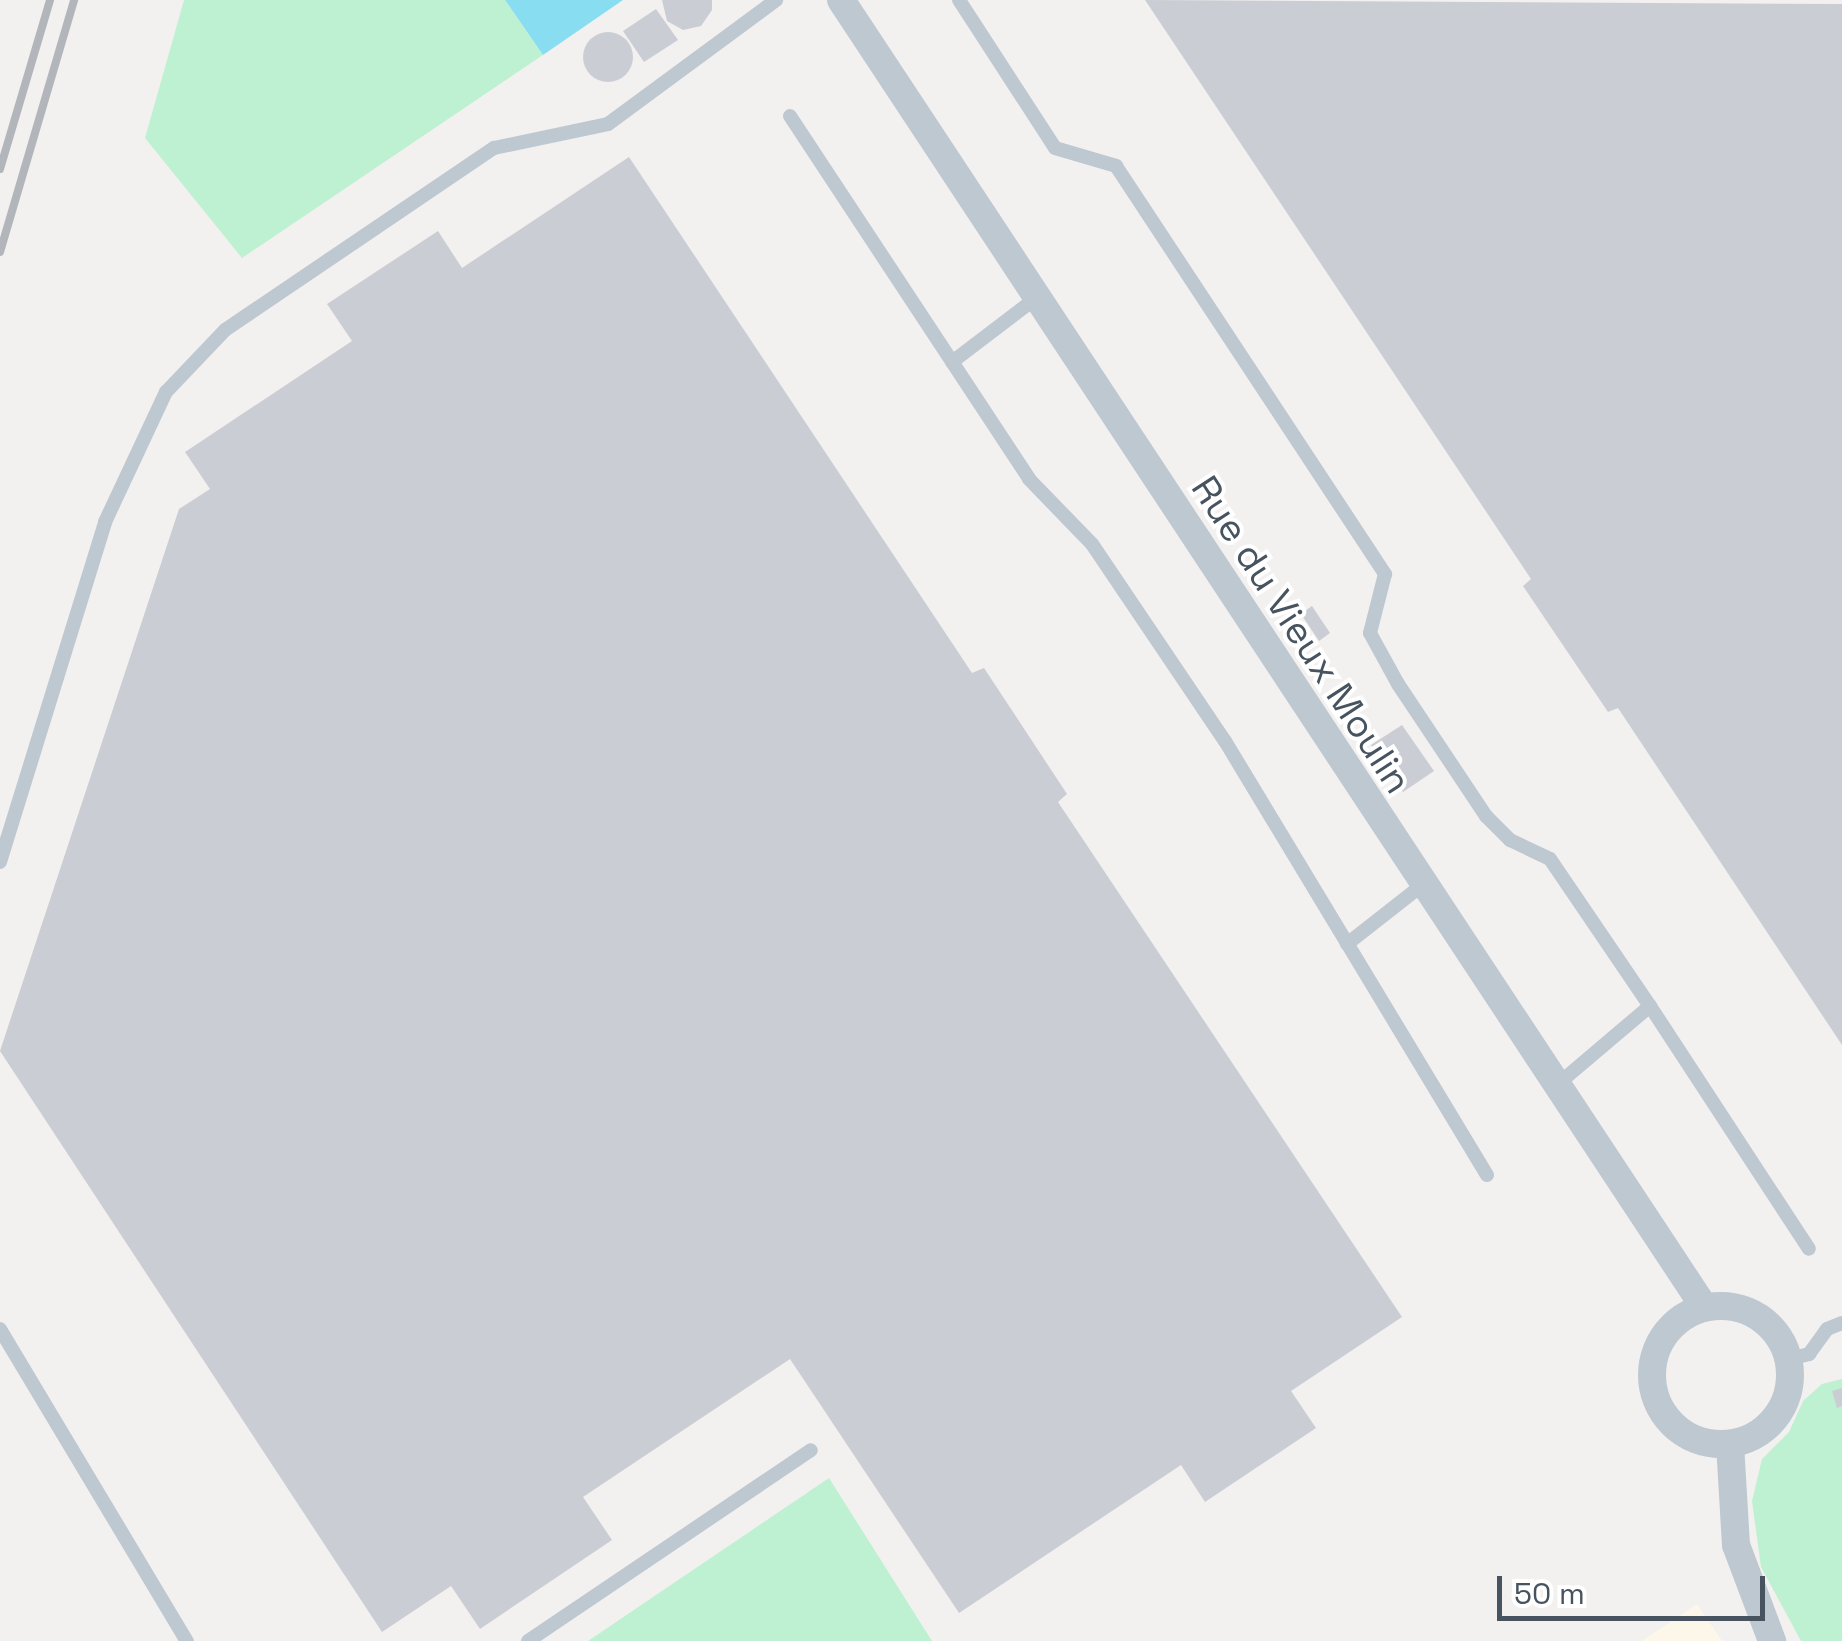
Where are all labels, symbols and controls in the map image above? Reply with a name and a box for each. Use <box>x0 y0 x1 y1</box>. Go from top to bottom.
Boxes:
street label: Rue du Vieux Moulin <box>1181 468 1421 802</box>
scale bar <box>1502 1556 1770 1618</box>
text: 50 m <box>1514 1574 1585 1613</box>

